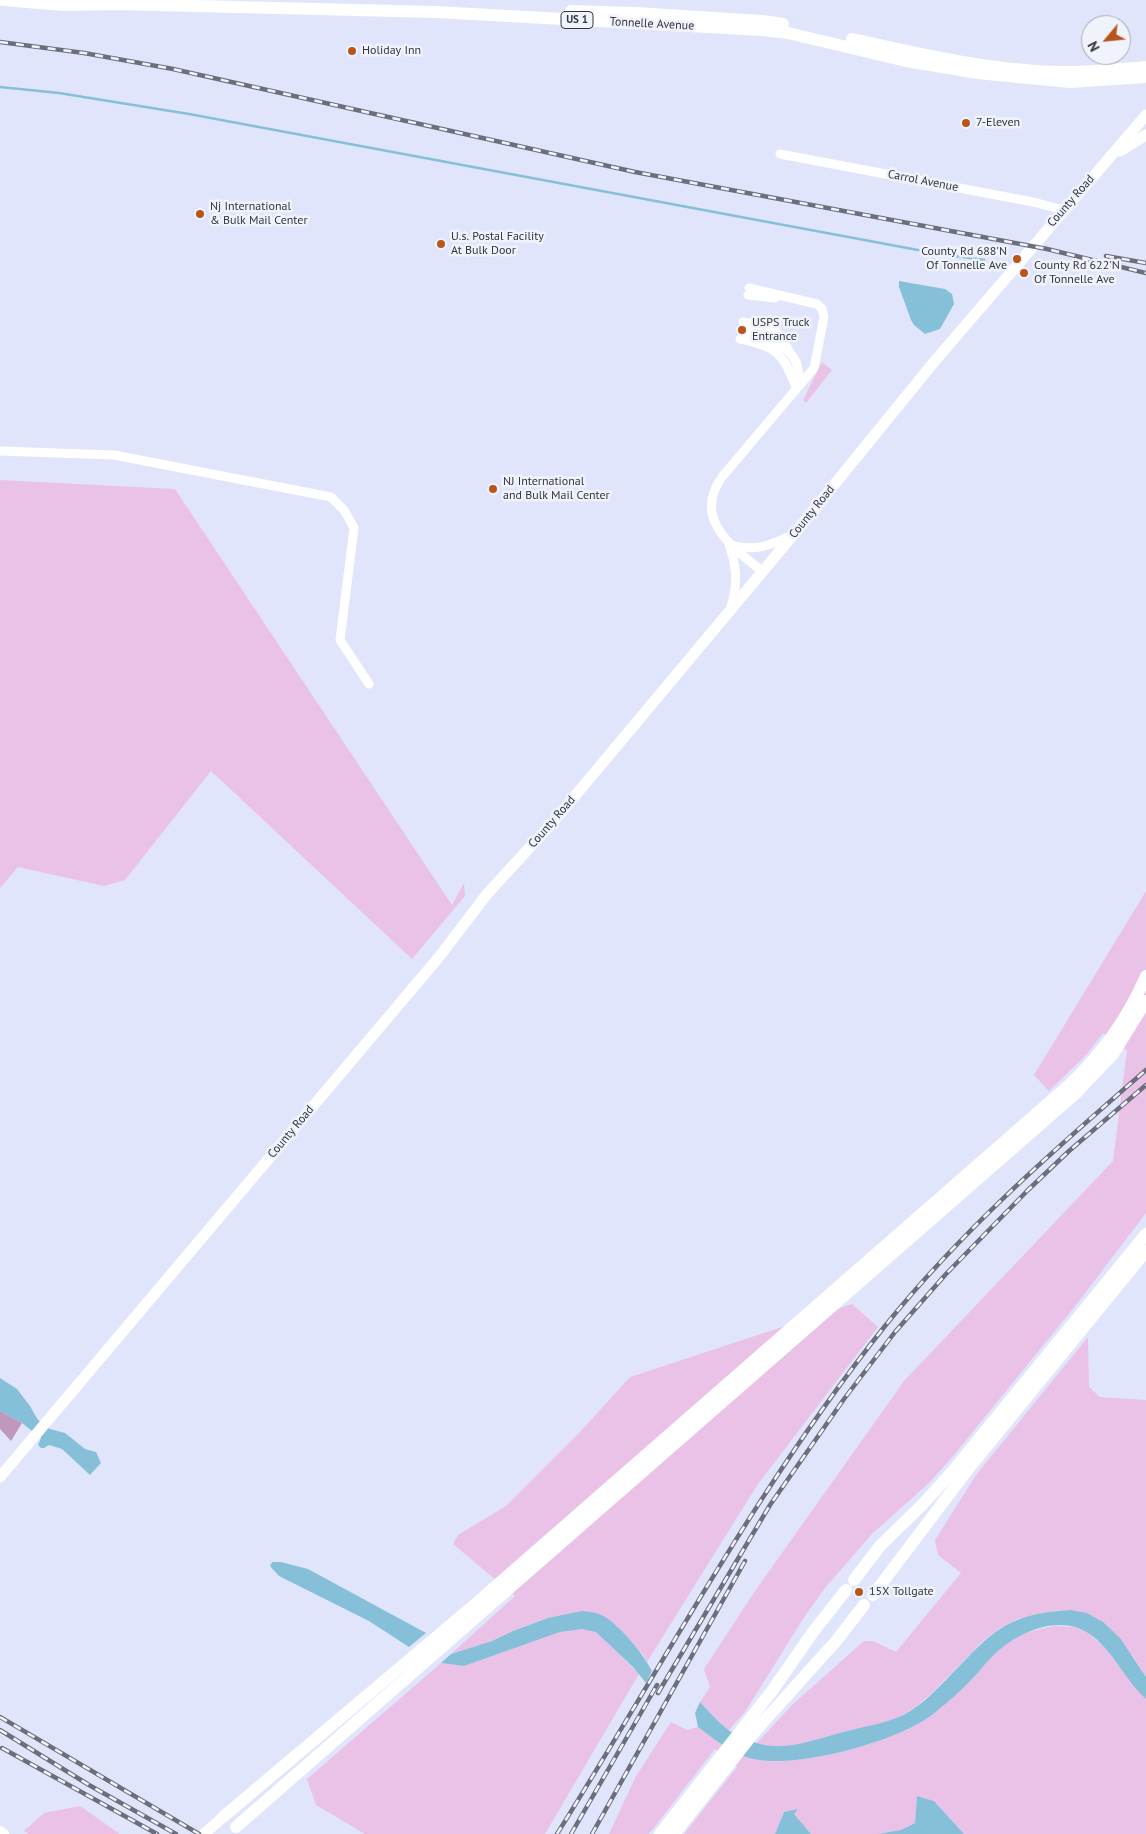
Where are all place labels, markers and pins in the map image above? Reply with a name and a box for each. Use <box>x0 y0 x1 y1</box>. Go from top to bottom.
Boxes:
place label: Holiday Inn <box>362 44 421 58</box>
marker: Holiday Inn <box>346 45 358 57</box>
place label: 7-Eleven <box>976 116 1020 130</box>
marker: 7-Eleven <box>960 117 972 129</box>
place label: Nj International & Bulk Mail Center <box>210 200 307 228</box>
marker: Nj International & Bulk Mail Center <box>194 208 206 220</box>
place label: U.s. Postal Facility At Bulk Door <box>451 230 544 258</box>
marker: U.s. Postal Facility At Bulk Door <box>435 238 447 250</box>
place label: County Rd 688'N Of Tonnelle Ave <box>921 245 1007 273</box>
marker: County Rd 688'N Of Tonnelle Ave <box>1011 253 1023 265</box>
place label: County Rd 622'N Of Tonnelle Ave <box>1034 259 1120 287</box>
marker: County Rd 622'N Of Tonnelle Ave <box>1018 267 1030 279</box>
place label: USPS Truck Entrance <box>752 316 810 344</box>
marker: USPS Truck Entrance <box>736 324 748 336</box>
place label: NJ International and Bulk Mail Center <box>503 475 610 503</box>
marker: NJ International and Bulk Mail Center <box>487 483 499 495</box>
place label: 15X Tollgate <box>869 1585 934 1599</box>
marker: 15X Tollgate <box>853 1586 865 1598</box>

